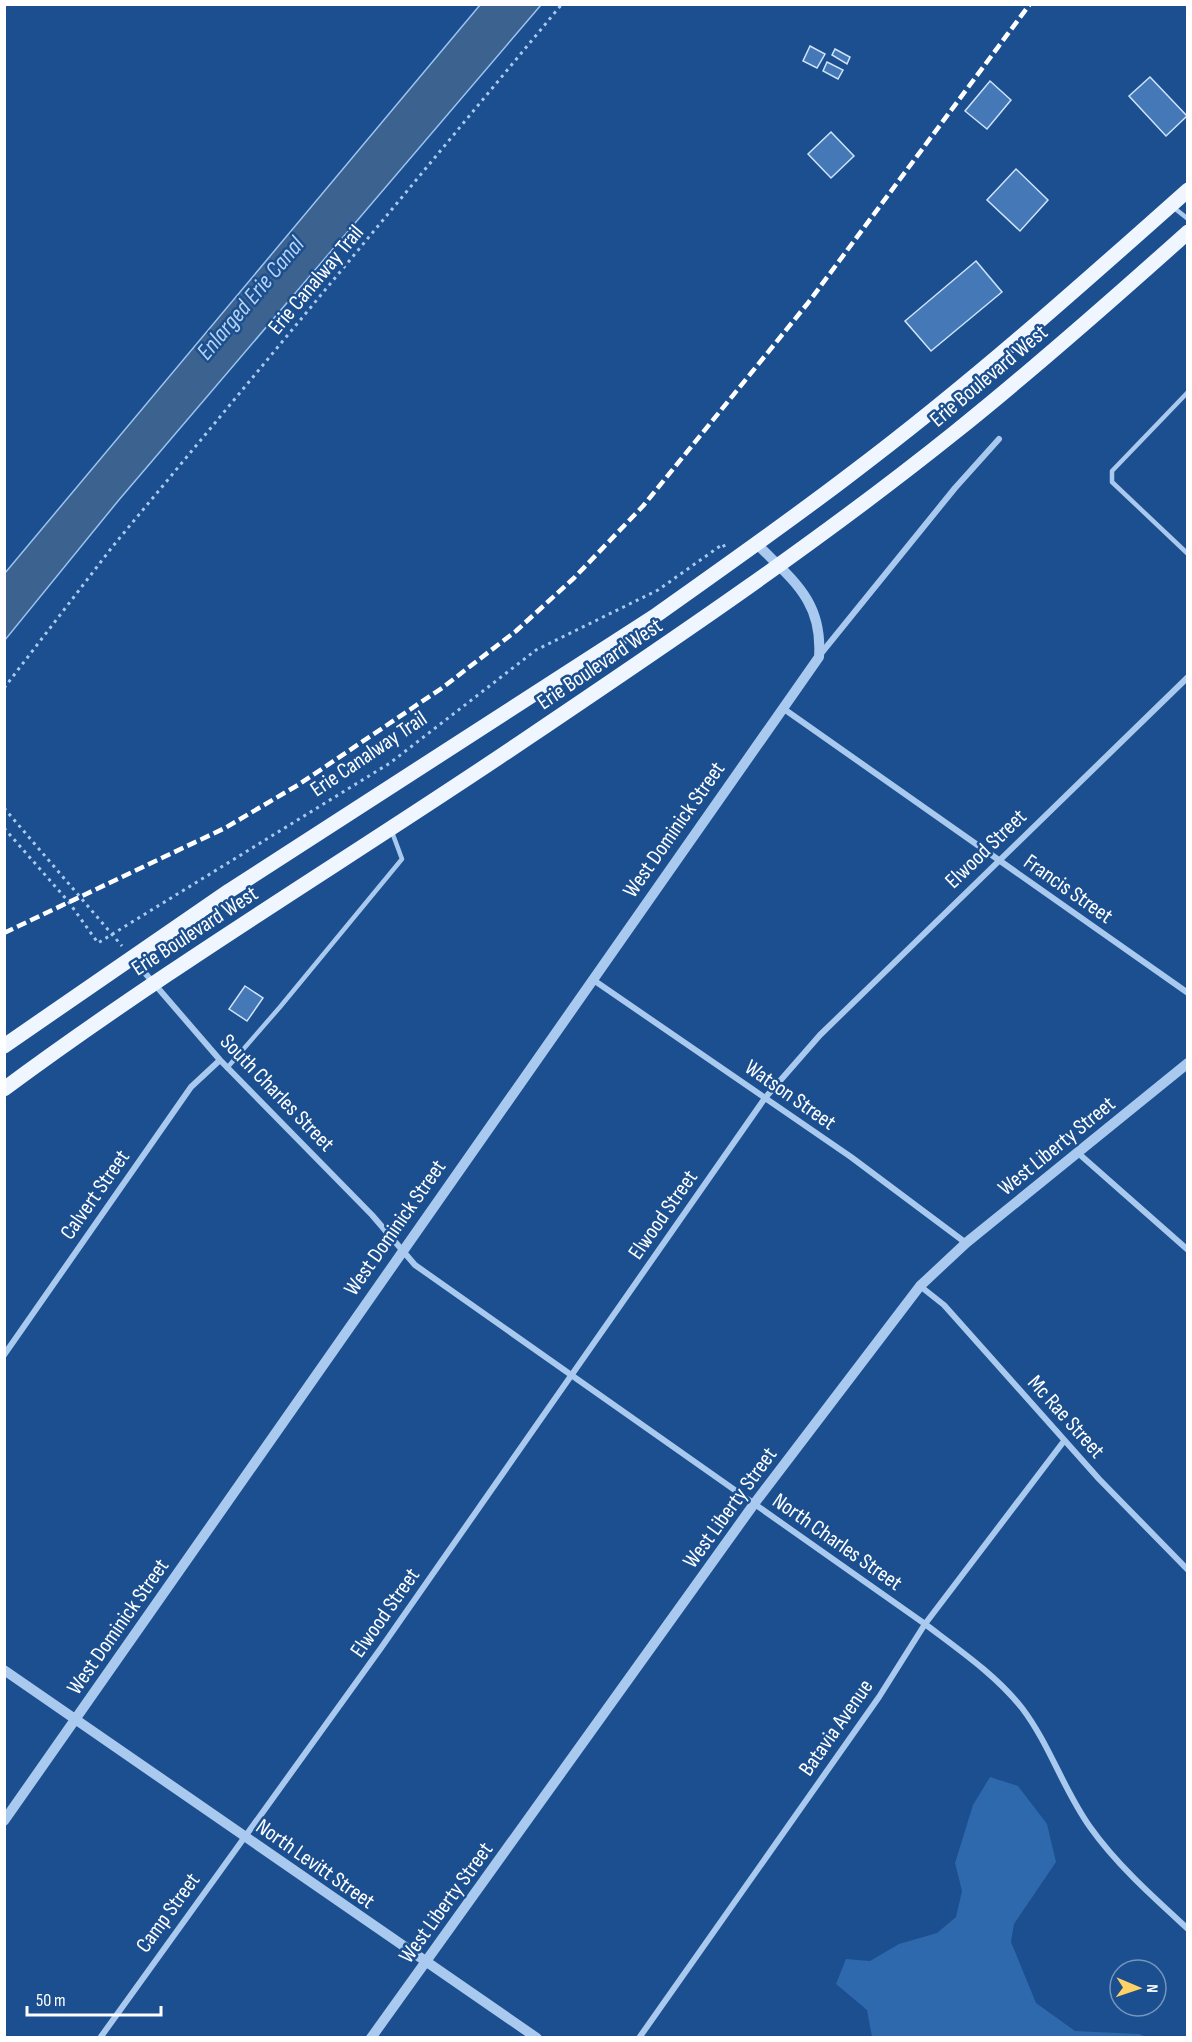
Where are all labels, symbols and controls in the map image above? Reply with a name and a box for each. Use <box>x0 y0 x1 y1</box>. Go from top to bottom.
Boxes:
street label: Erie Canalway Trail <box>262 220 370 340</box>
water label: Enlarged Erie Canal <box>190 230 311 366</box>
street label: Erie Boulevard West <box>925 319 1054 433</box>
street label: Erie Boulevard West <box>532 612 668 716</box>
street label: Erie Canalway Trail <box>305 705 432 803</box>
street label: West Dominick Street <box>617 756 731 903</box>
street label: Elwood Street <box>940 803 1033 894</box>
street label: Francis Street <box>1018 849 1118 930</box>
street label: Erie Boulevard West <box>126 880 263 982</box>
street label: South Charles Street <box>214 1029 340 1158</box>
street label: Watson Street <box>739 1054 841 1137</box>
street label: West Liberty Street <box>993 1091 1121 1202</box>
street label: Calvert Street <box>55 1145 136 1245</box>
street label: West Dominick Street <box>338 1154 452 1301</box>
street label: Elwood Street <box>623 1165 704 1265</box>
street label: Mc Rae Street <box>1022 1370 1110 1464</box>
street label: West Liberty Street <box>677 1442 783 1574</box>
street label: North Charles Street <box>767 1488 907 1597</box>
street label: West Dominick Street <box>61 1553 175 1700</box>
street label: Elwood Street <box>345 1563 426 1663</box>
street label: Batavia Avenue <box>793 1674 879 1781</box>
street label: North Levitt Street <box>250 1813 380 1915</box>
street label: West Liberty Street <box>393 1837 499 1969</box>
street label: Camp Street <box>130 1868 206 1958</box>
north arrow <box>1108 1958 1168 2018</box>
scale bar <box>27 1979 160 2017</box>
text: N <box>1142 1984 1161 1993</box>
text: 50 m <box>36 1990 66 2011</box>

